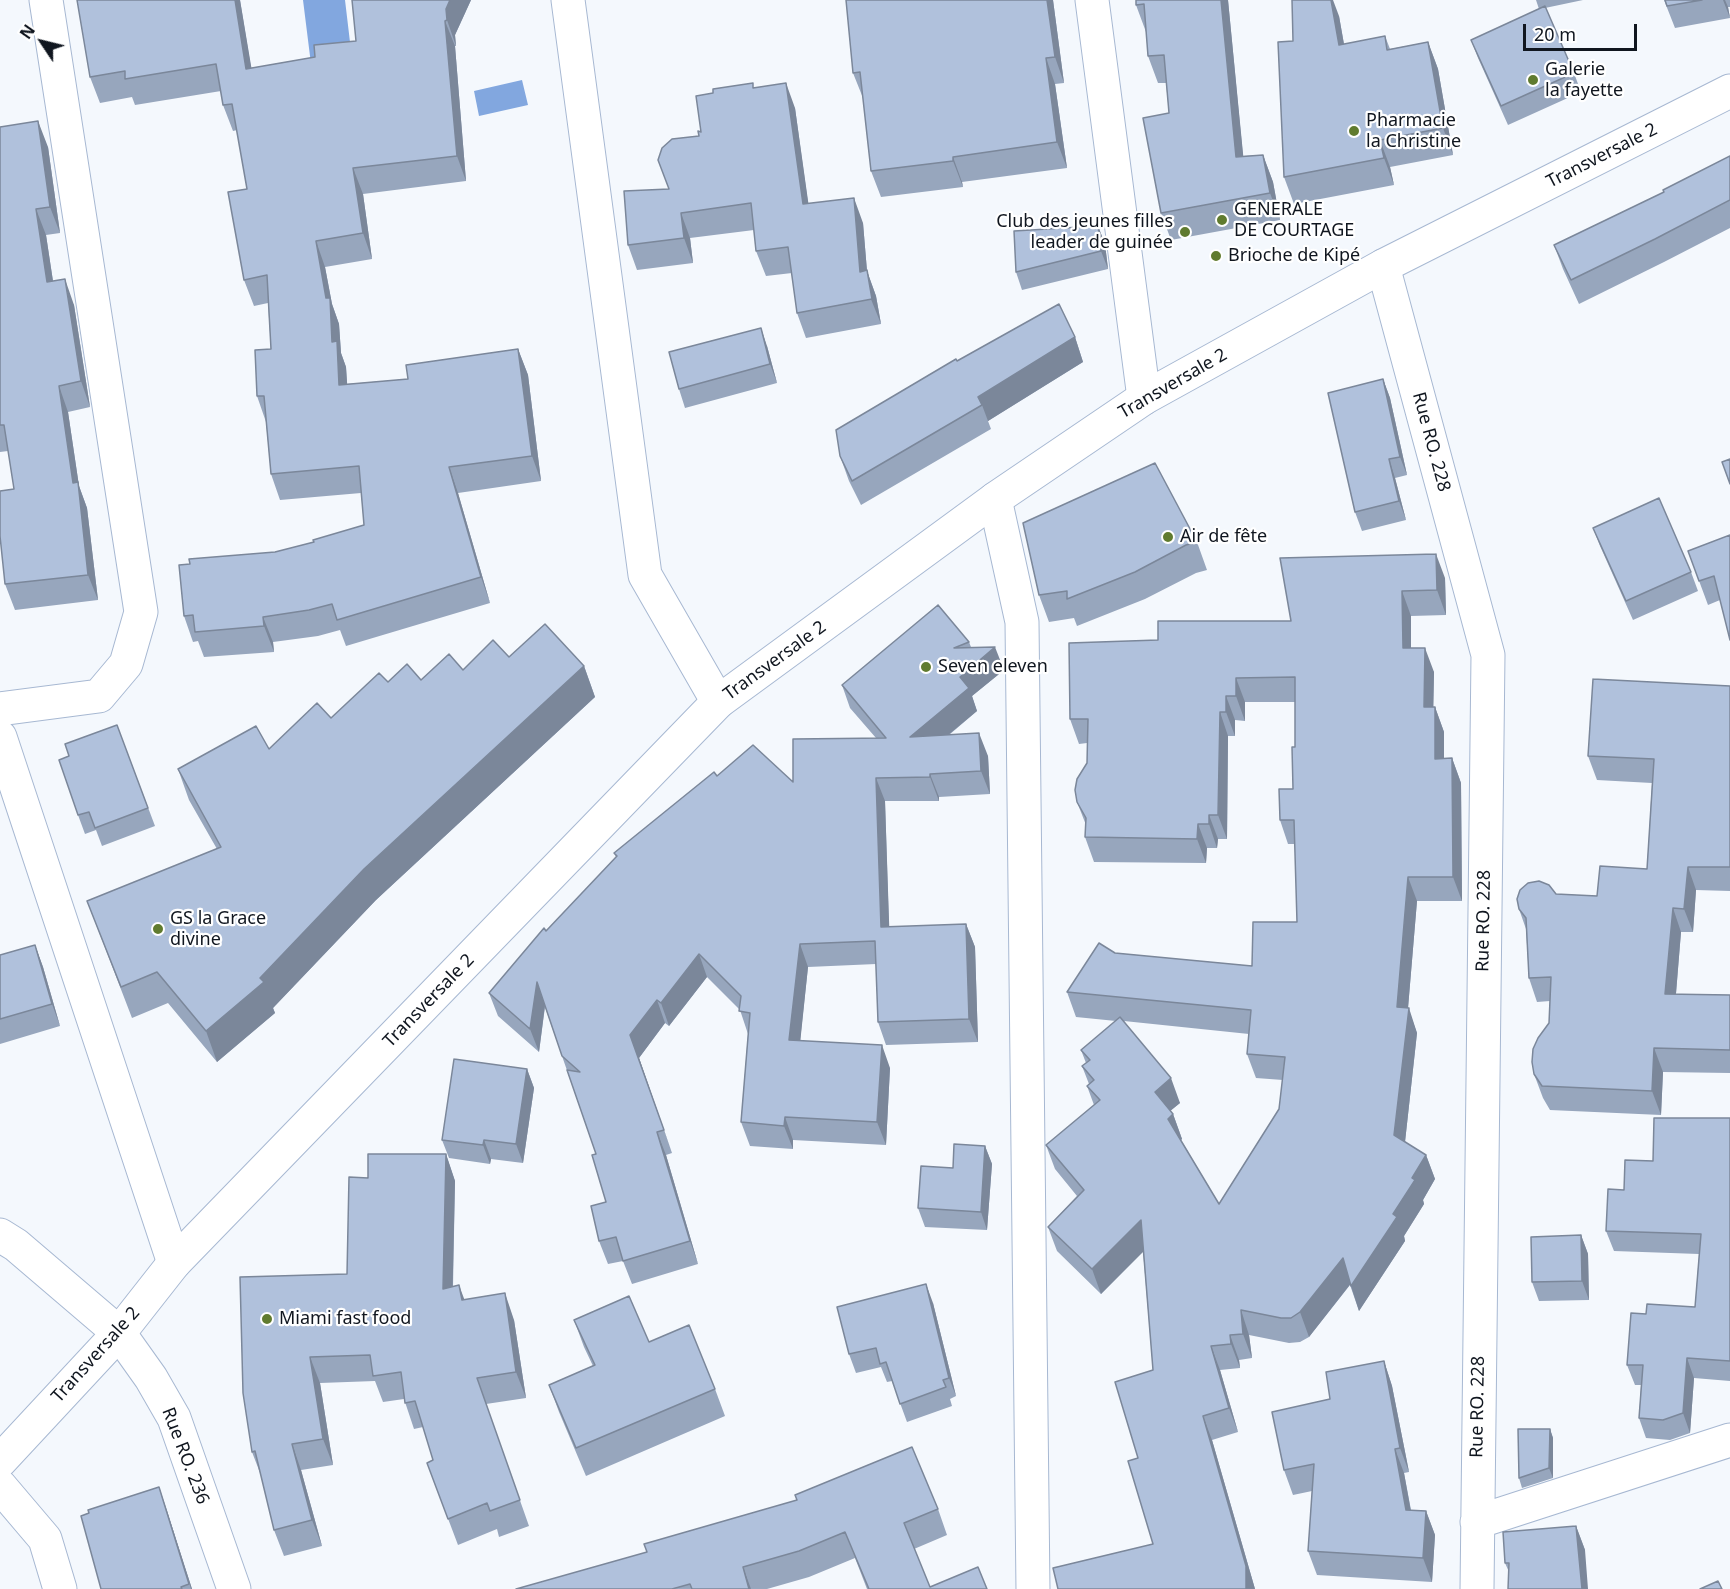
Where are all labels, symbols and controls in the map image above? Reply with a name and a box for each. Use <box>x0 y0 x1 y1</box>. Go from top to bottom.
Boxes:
north arrow <box>12 12 72 72</box>
scale bar <box>1526 12 1640 50</box>
text: N <box>15 20 40 43</box>
text: 20 m <box>1534 22 1576 46</box>
place label: Galerie la fayette <box>1545 59 1623 101</box>
marker: Galerie la fayette <box>1526 73 1540 87</box>
place label: Pharmacie la Christine <box>1366 110 1461 152</box>
street label: Transversale 2 <box>1543 119 1661 193</box>
marker: Pharmacie la Christine <box>1347 124 1361 138</box>
place label: GENERALE DE COURTAGE <box>1234 199 1354 242</box>
place label: Club des jeunes filles leader de guinée <box>996 211 1173 254</box>
marker: GENERALE DE COURTAGE <box>1215 213 1229 227</box>
marker: Club des jeunes filles leader de guinée <box>1178 225 1192 239</box>
place label: Brioche de Kipé <box>1228 245 1360 267</box>
marker: Brioche de Kipé <box>1209 249 1223 263</box>
street label: Transversale 2 <box>1115 344 1231 424</box>
street label: Rue RO. 228 <box>1407 390 1455 494</box>
place label: Air de fête <box>1180 526 1267 548</box>
marker: Air de fête <box>1161 530 1175 544</box>
street label: Transversale 2 <box>720 617 830 705</box>
place label: Seven eleven <box>938 656 1048 678</box>
marker: Seven eleven <box>919 660 933 674</box>
street label: Rue RO. 228 <box>1472 870 1496 972</box>
place label: GS la Grace divine <box>170 908 266 950</box>
marker: GS la Grace divine <box>151 922 165 936</box>
street label: Transversale 2 <box>379 950 479 1052</box>
street label: Transversale 2 <box>47 1303 145 1407</box>
place label: Miami fast food <box>279 1308 411 1330</box>
marker: Miami fast food <box>260 1312 274 1326</box>
street label: Rue RO. 228 <box>1466 1356 1490 1458</box>
street label: Rue RO. 236 <box>157 1404 213 1508</box>

